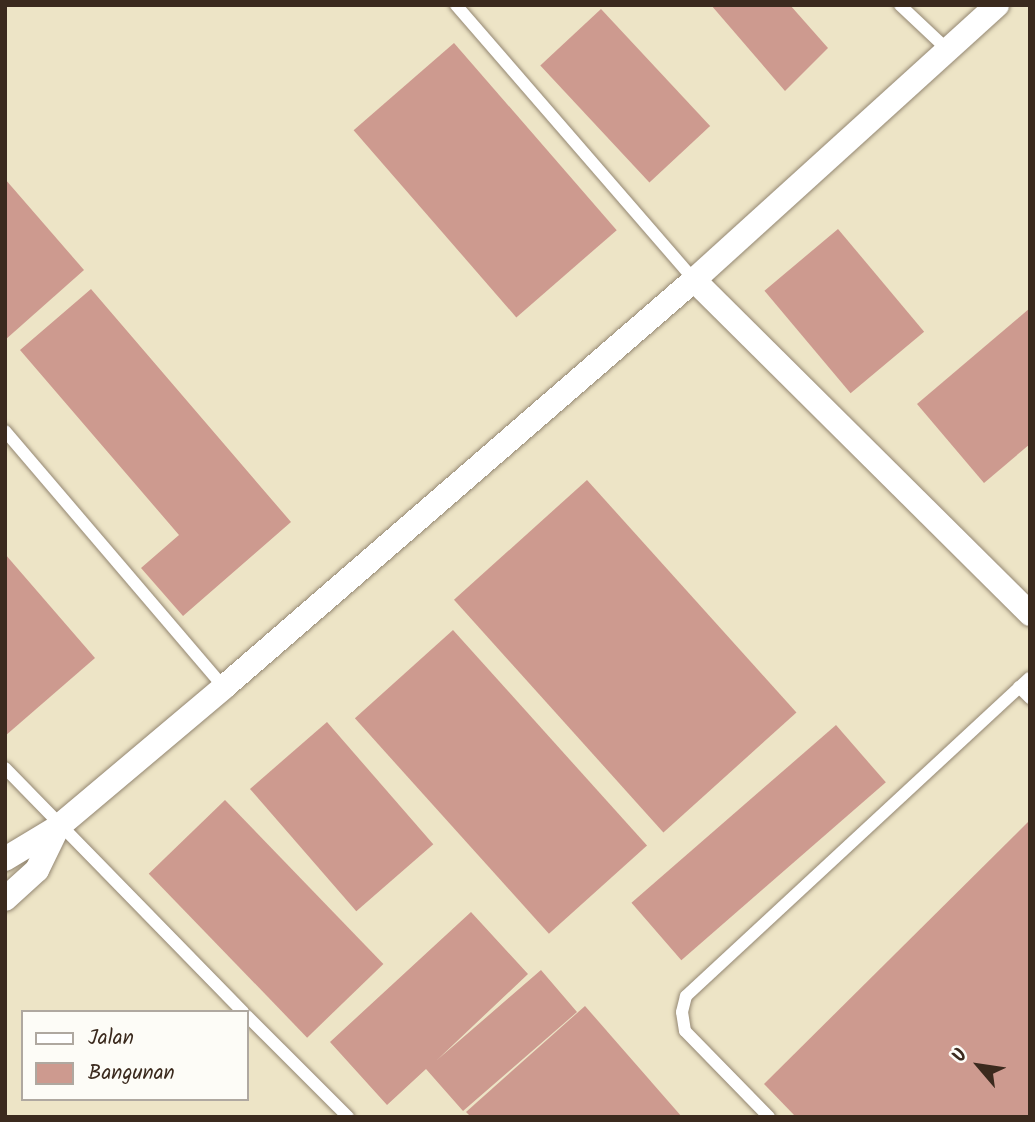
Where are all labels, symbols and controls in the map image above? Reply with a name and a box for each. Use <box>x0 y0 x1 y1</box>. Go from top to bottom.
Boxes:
legend <box>21 1010 248 1101</box>
text: Jalan <box>88 1022 134 1055</box>
north arrow <box>944 1031 1014 1101</box>
text: U <box>945 1044 976 1068</box>
text: Bangunan <box>88 1057 175 1090</box>

